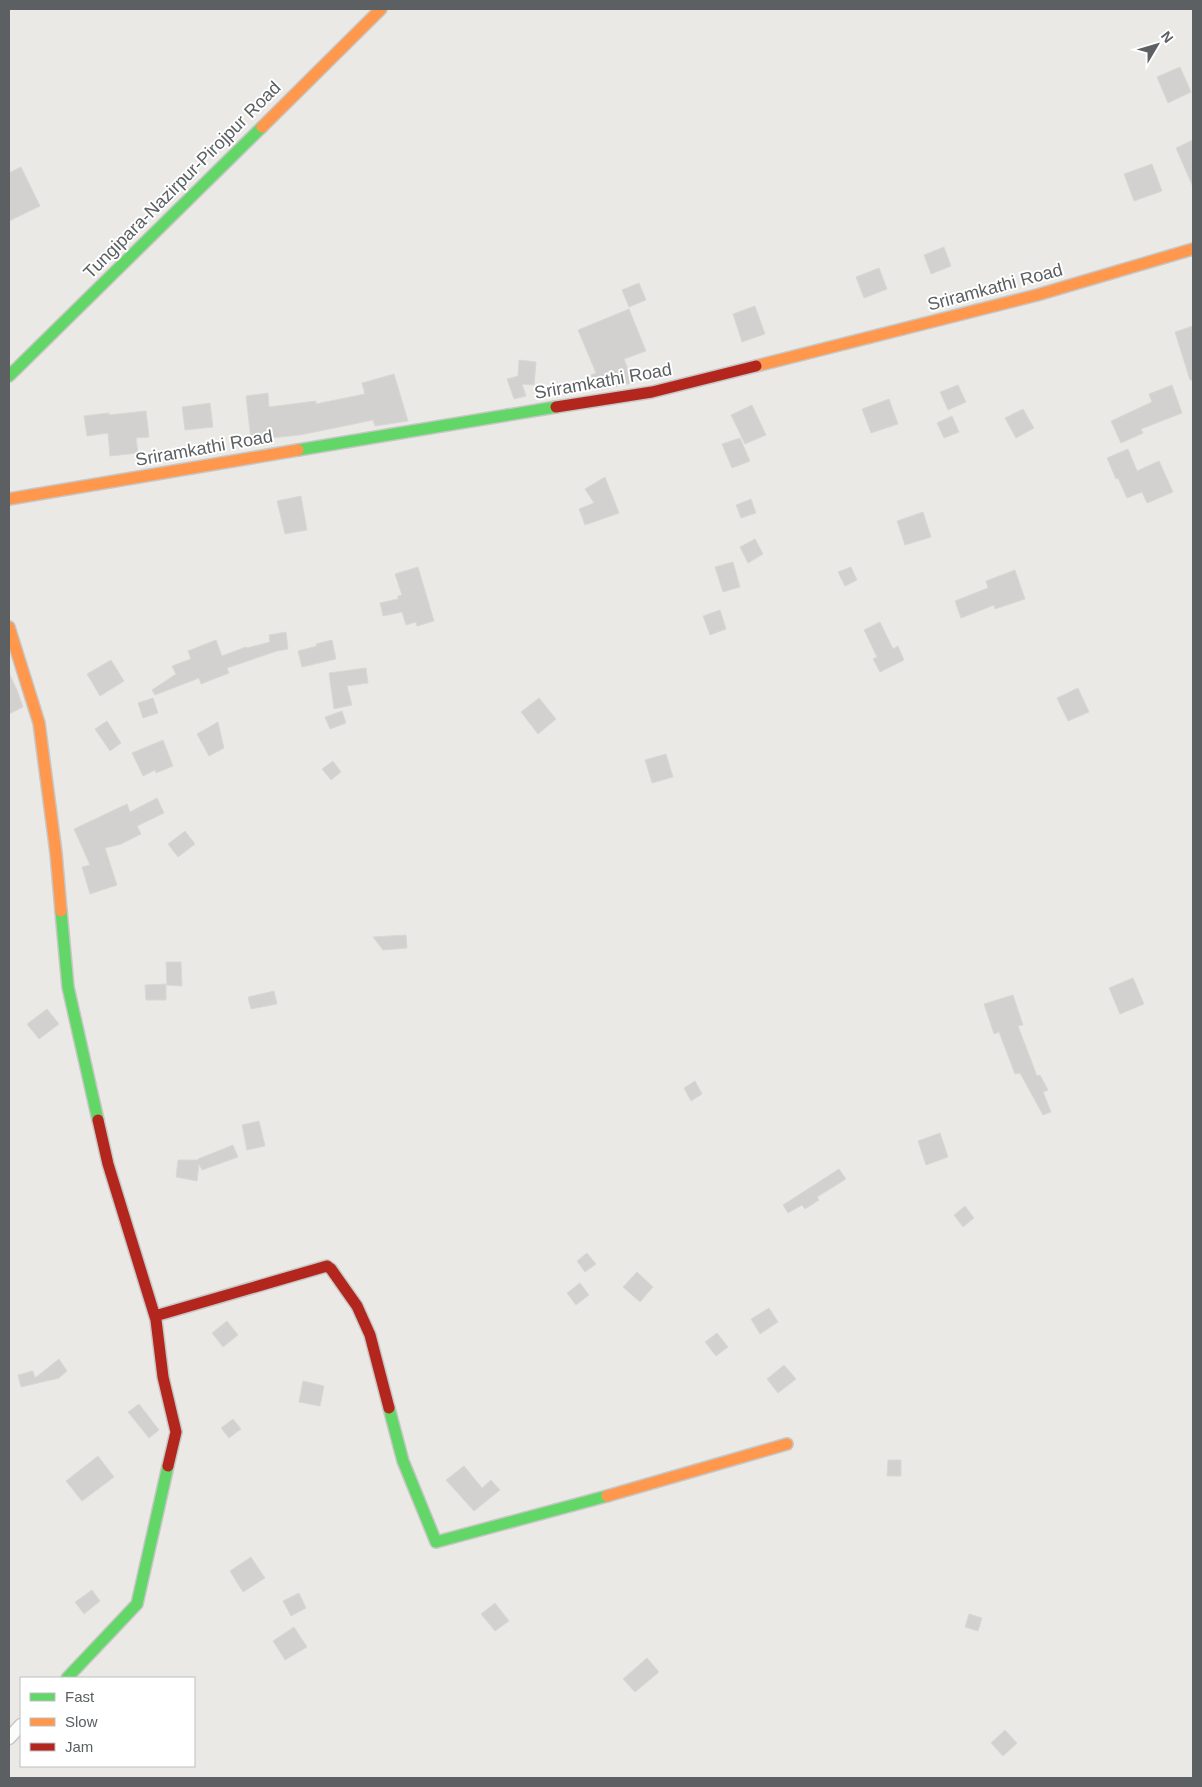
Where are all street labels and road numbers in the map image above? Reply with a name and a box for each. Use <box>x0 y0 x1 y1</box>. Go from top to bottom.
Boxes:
street label: Tungipara-Nazirpur-Pirojpur Road <box>79 77 285 283</box>
street label: Sriramkathi Road <box>925 259 1065 315</box>
street label: Sriramkathi Road <box>533 359 673 403</box>
street label: Sriramkathi Road <box>134 426 274 470</box>

